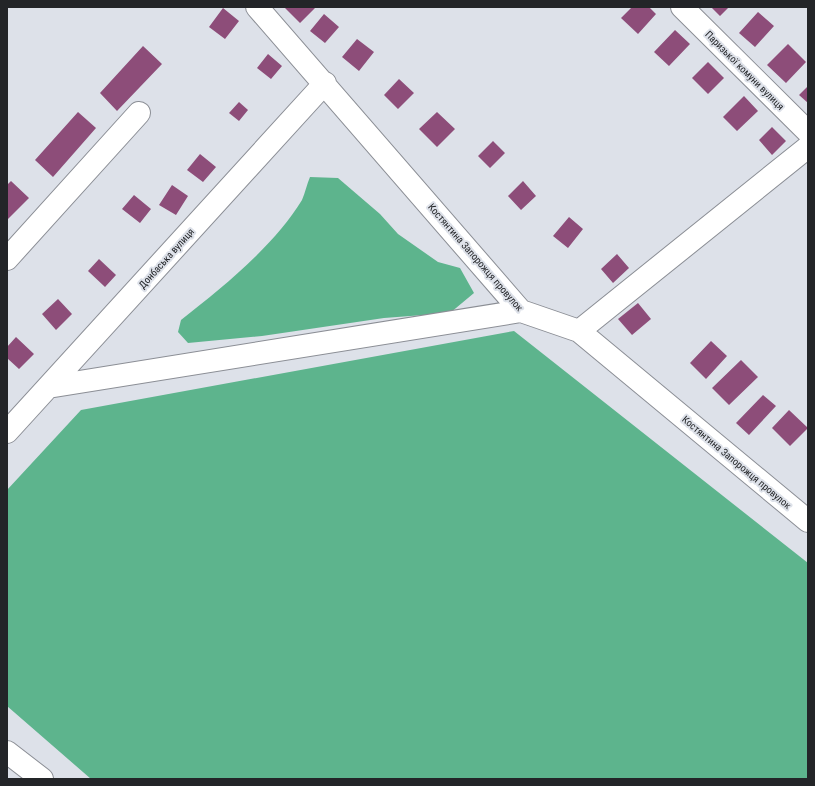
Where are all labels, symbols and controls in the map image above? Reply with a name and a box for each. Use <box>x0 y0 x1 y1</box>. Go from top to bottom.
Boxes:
street label: Паризької комуни вулиця <box>703 29 786 112</box>
street label: Костянтина Запорожця провулок <box>426 201 525 313</box>
street label: Донбаська вулиця <box>137 226 196 291</box>
street label: Костянтина Запорожця провулок <box>680 414 793 511</box>

